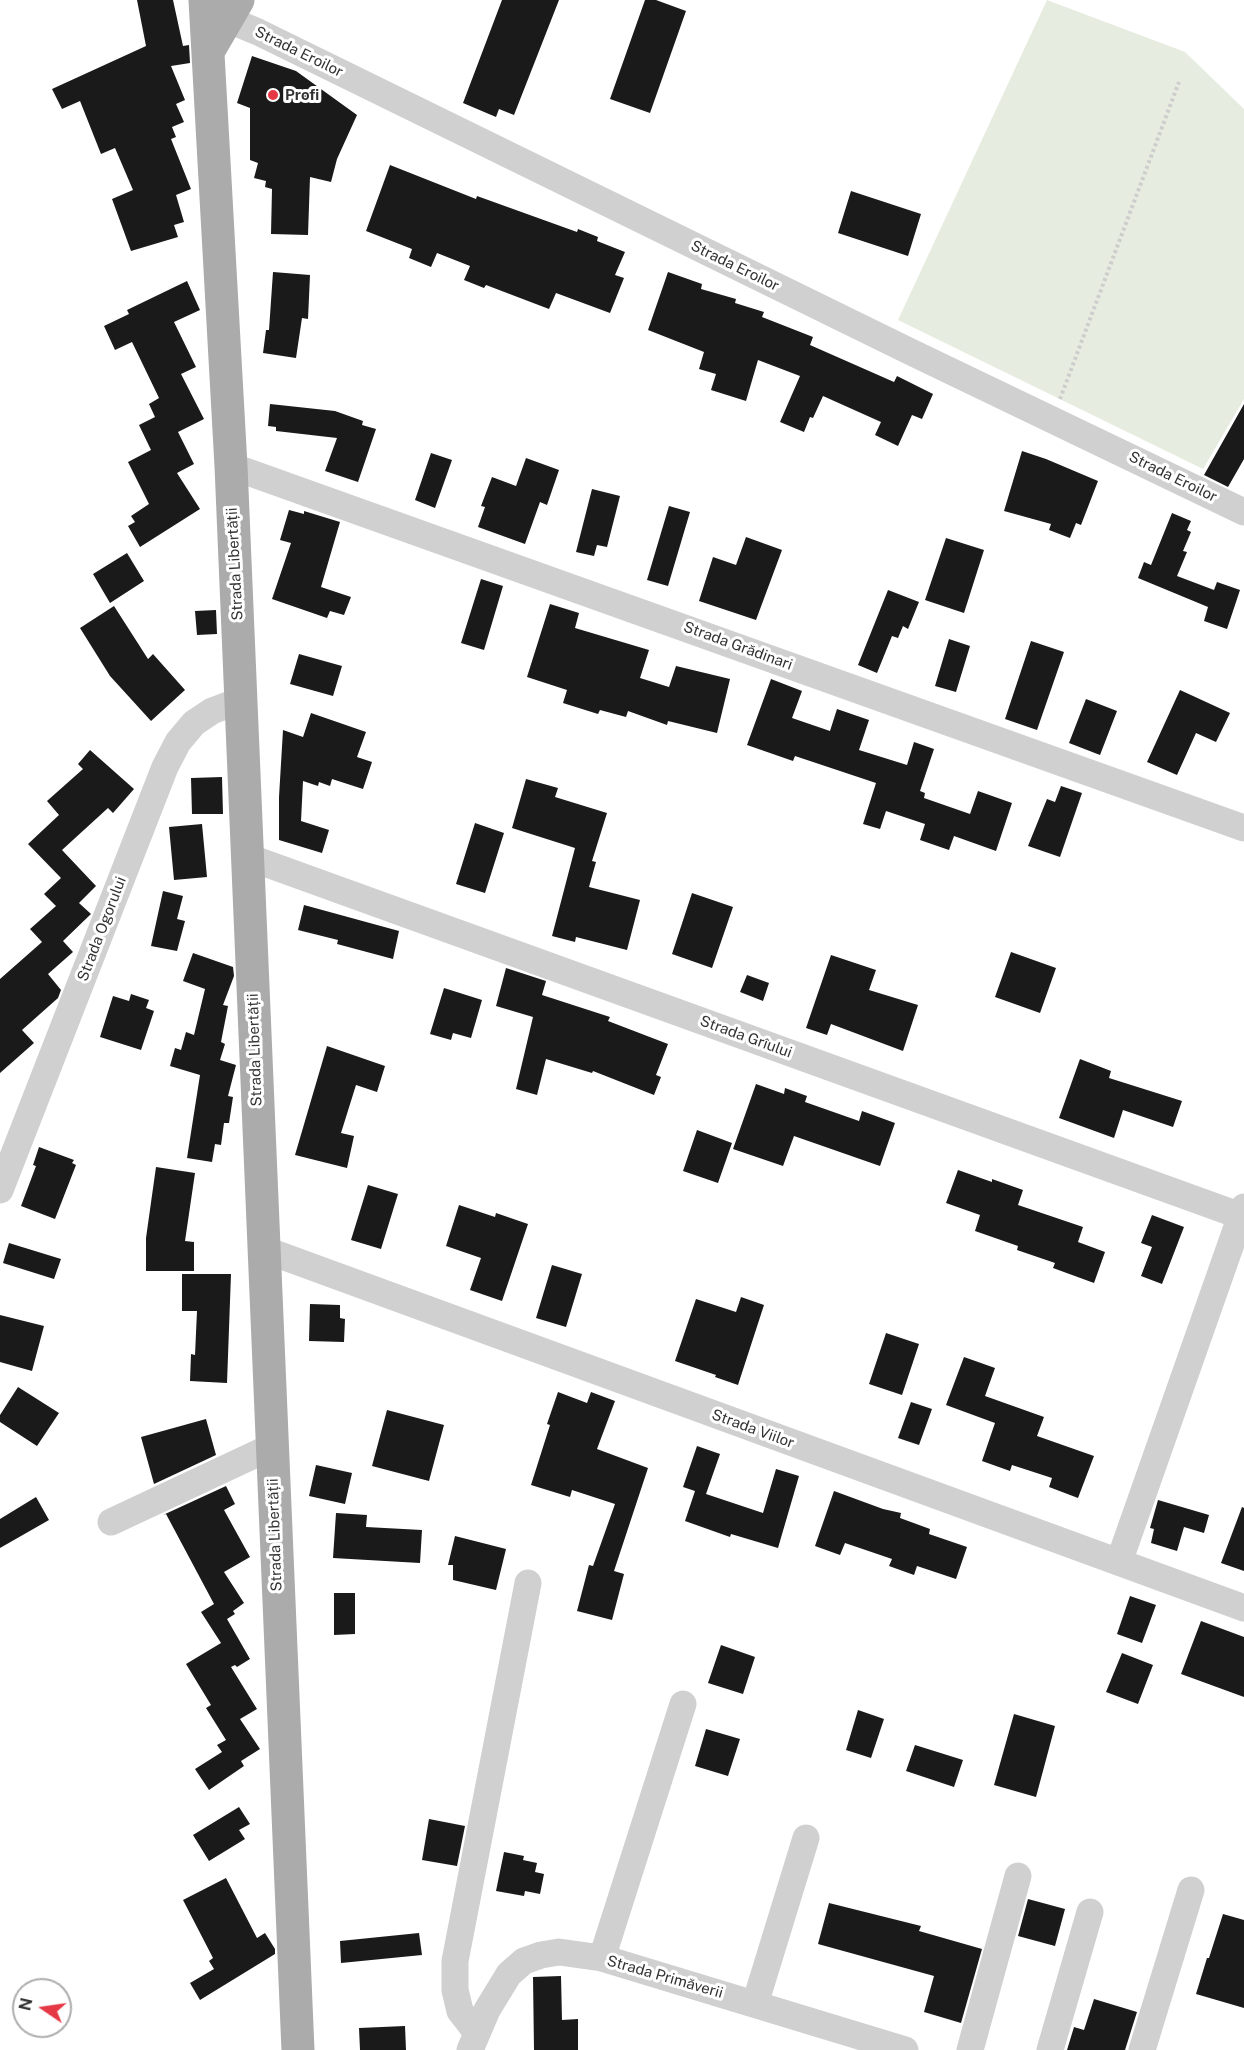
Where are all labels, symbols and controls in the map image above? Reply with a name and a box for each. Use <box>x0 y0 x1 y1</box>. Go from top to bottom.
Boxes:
street label: Strada Eroilor <box>252 23 346 81</box>
place label: Profi <box>285 86 319 104</box>
marker: Profi <box>266 88 280 102</box>
street label: Strada Eroilor <box>688 237 782 295</box>
street label: Strada Eroilor <box>1126 448 1220 506</box>
street label: Strada Libertății <box>223 507 247 621</box>
street label: Strada Grădinari <box>681 618 795 674</box>
street label: Strada Ogorului <box>74 874 130 984</box>
street label: Strada Libertății <box>244 993 266 1107</box>
street label: Strada Grîului <box>698 1012 794 1062</box>
street label: Strada Viilor <box>709 1406 797 1452</box>
street label: Strada Libertății <box>264 1478 286 1592</box>
street label: Strada Primăverii <box>605 1952 725 2002</box>
north arrow <box>12 1978 72 2038</box>
text: N <box>15 1996 37 2013</box>

